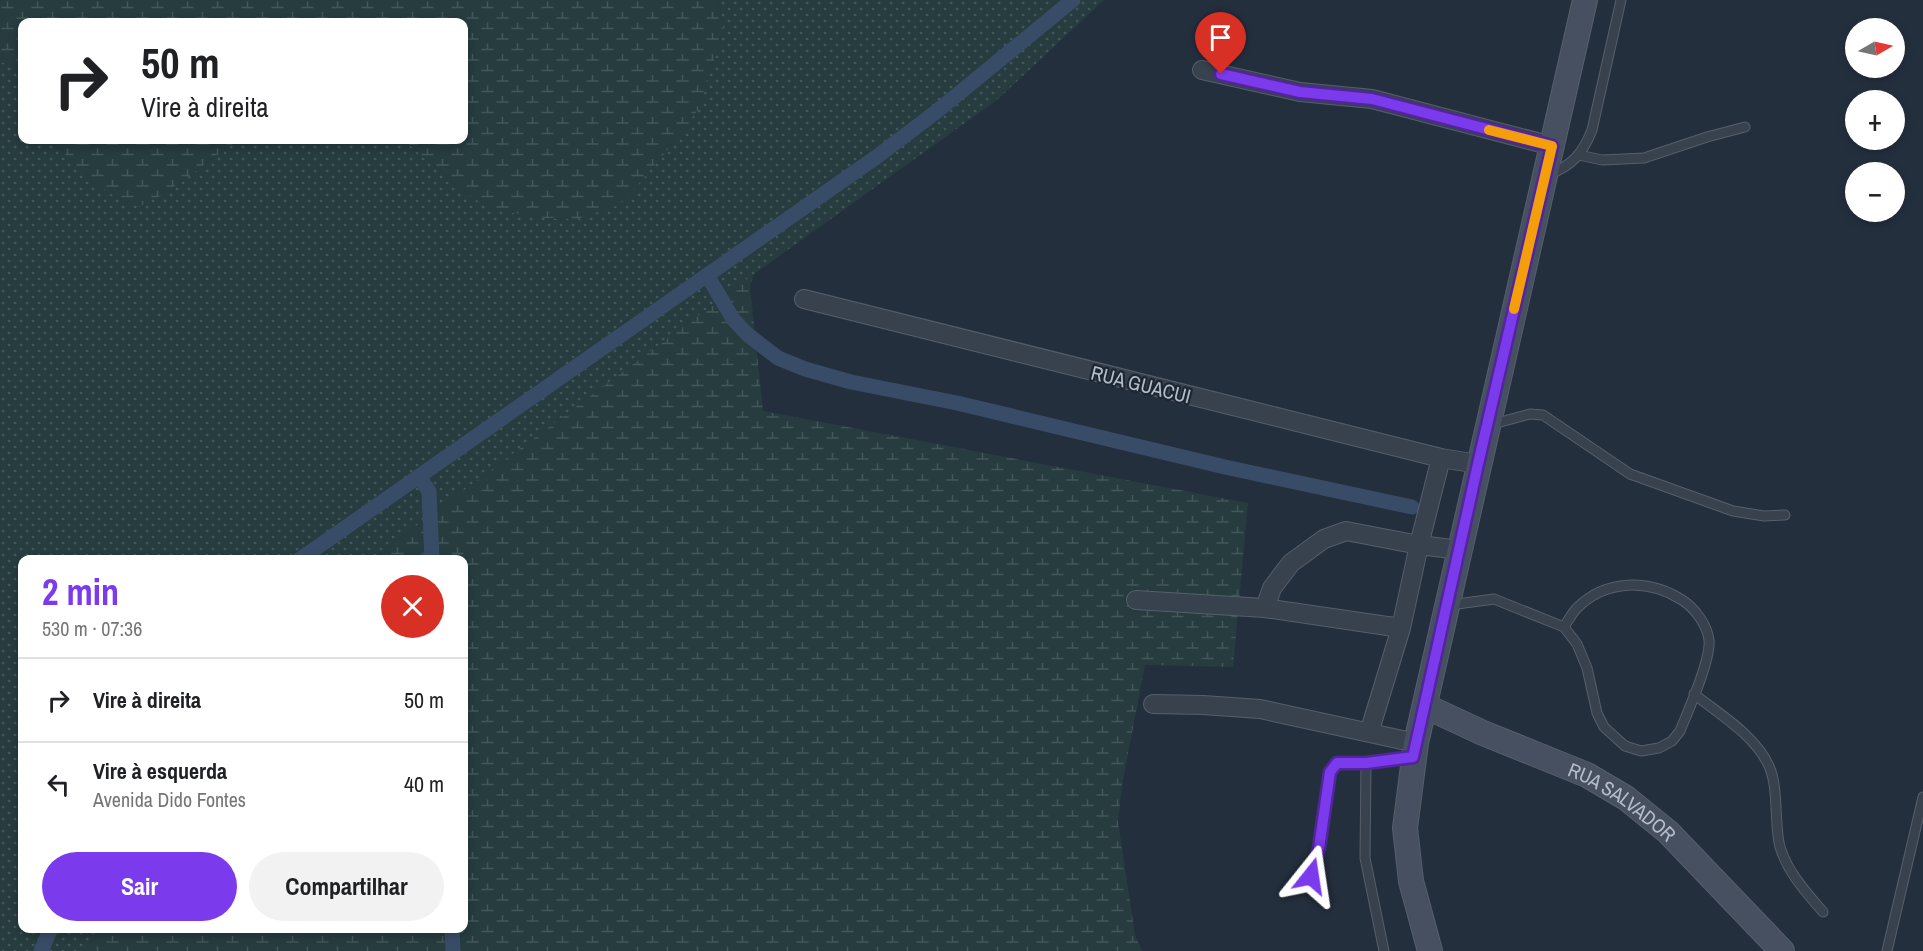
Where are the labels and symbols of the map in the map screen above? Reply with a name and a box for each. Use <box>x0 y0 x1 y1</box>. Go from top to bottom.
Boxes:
pin <box>1195 12 1246 74</box>
north arrow <box>1845 18 1905 78</box>
street label: RUA GUACUI <box>1088 359 1194 409</box>
street label: RUA SALVADOR <box>1565 755 1683 847</box>
position arrow <box>1279 844 1343 908</box>

